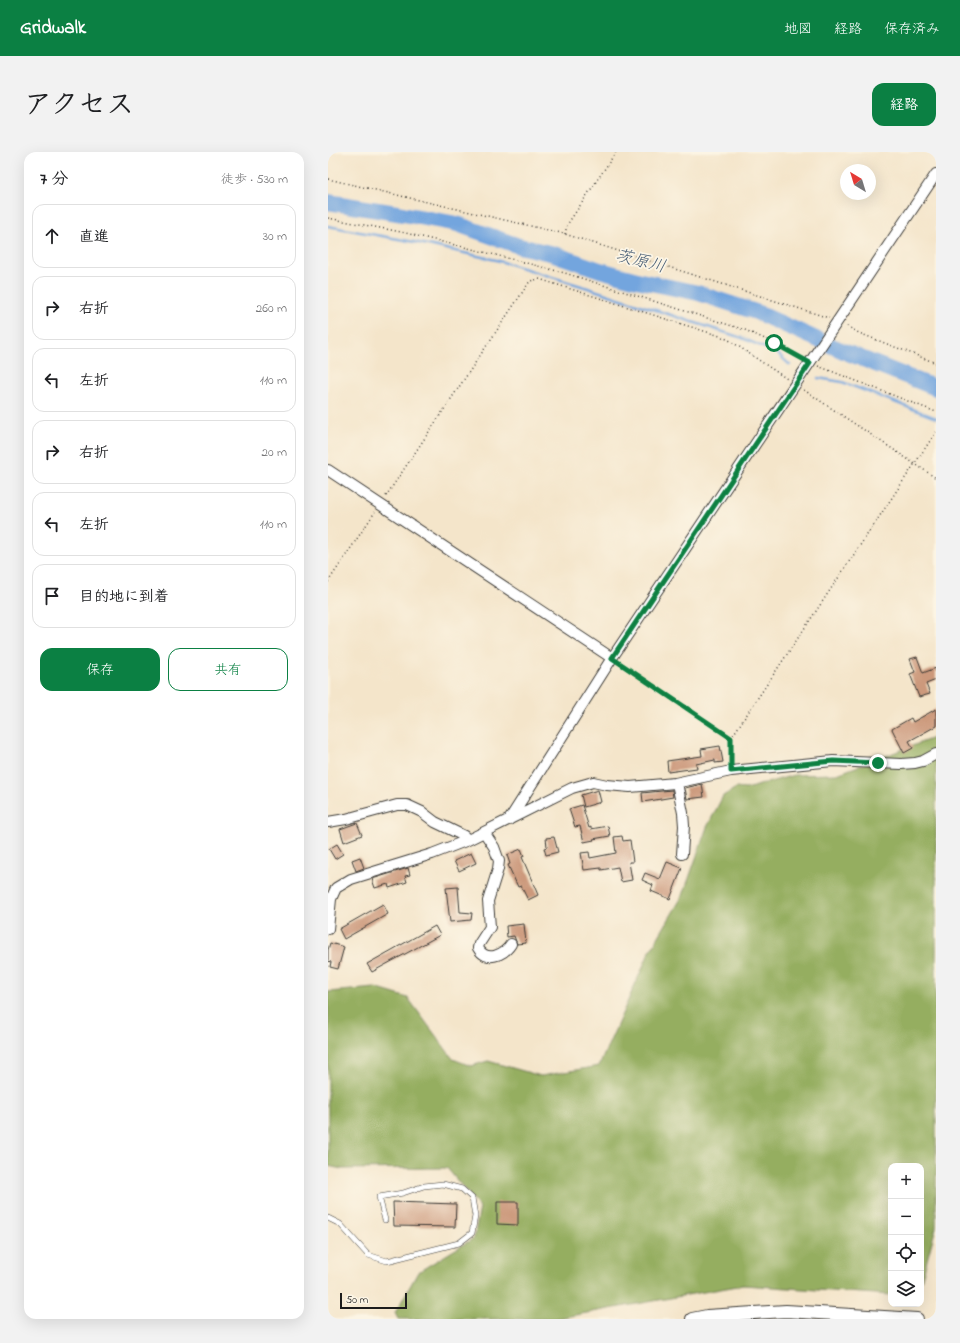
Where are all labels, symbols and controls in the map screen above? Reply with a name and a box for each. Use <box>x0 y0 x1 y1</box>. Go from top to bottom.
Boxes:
text: Gridwalk <box>20 15 86 42</box>
text: 地図 <box>784 19 812 40</box>
text: 経路 <box>834 19 862 40</box>
text: 保存済み <box>884 19 940 40</box>
button: 経路 <box>872 83 936 126</box>
text: アクセス <box>24 86 134 127</box>
north arrow <box>840 164 876 200</box>
text: 7 分 <box>40 167 68 192</box>
text: 徒歩 · 530 m <box>221 170 288 189</box>
icon: ahead <box>41 225 63 247</box>
text: 直進 <box>79 226 109 248</box>
text: 30 m <box>263 227 287 246</box>
water label: 茨原川 <box>613 243 668 280</box>
icon: right <box>41 297 63 319</box>
text: 右折 <box>79 298 109 320</box>
text: 260 m <box>256 299 287 318</box>
route start <box>765 334 783 352</box>
icon: left <box>41 369 63 391</box>
text: 左折 <box>79 370 109 392</box>
text: 110 m <box>260 371 287 390</box>
icon: right <box>41 441 63 463</box>
text: 右折 <box>79 442 109 464</box>
text: 20 m <box>262 443 287 462</box>
icon: left <box>41 513 63 535</box>
text: 左折 <box>79 514 109 536</box>
text: 110 m <box>260 515 287 534</box>
icon: arrive <box>41 585 63 607</box>
text: 目的地に到着 <box>79 586 169 608</box>
button: 保存 <box>40 648 160 691</box>
button: 共有 <box>168 648 288 691</box>
route end <box>869 754 887 772</box>
map controls <box>888 1163 924 1307</box>
button: + <box>888 1163 924 1199</box>
button: − <box>888 1199 924 1235</box>
button: locate <box>888 1235 924 1271</box>
button: layers <box>888 1271 924 1307</box>
scale bar <box>340 1291 407 1310</box>
text: 50 m <box>346 1292 368 1308</box>

